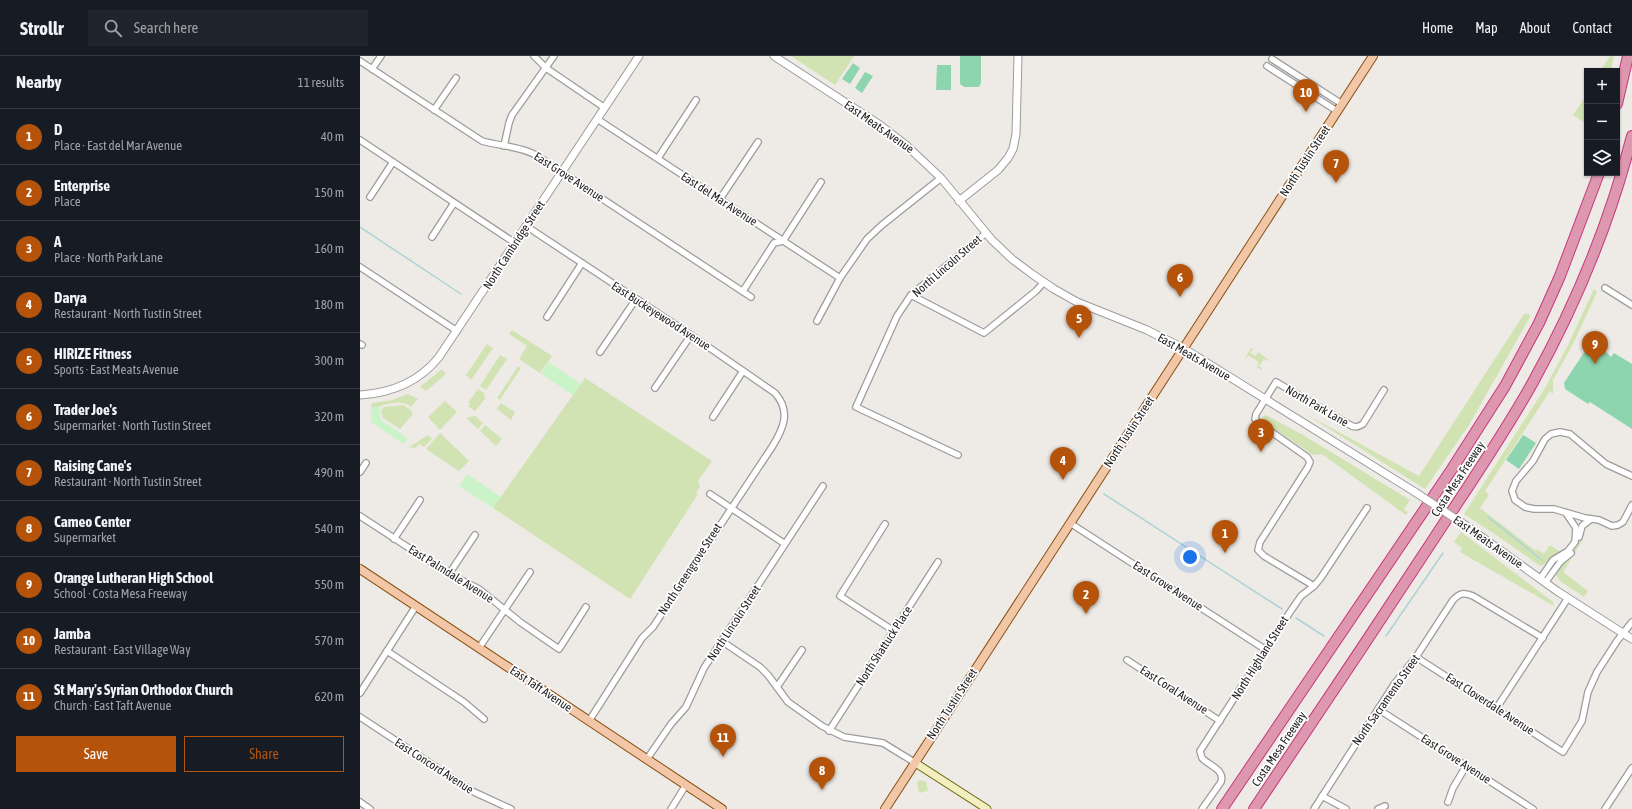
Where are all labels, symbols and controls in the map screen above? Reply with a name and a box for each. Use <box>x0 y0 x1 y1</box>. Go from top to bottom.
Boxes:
search box <box>88 10 368 46</box>
text: Strollr <box>20 17 64 39</box>
icon: search <box>102 17 124 39</box>
text: Search here <box>134 19 198 36</box>
text: Home <box>1422 20 1453 36</box>
text: Map <box>1475 20 1498 36</box>
text: About <box>1520 20 1551 36</box>
text: Contact <box>1573 20 1612 36</box>
map controls <box>1584 68 1620 176</box>
button: + <box>1584 68 1620 104</box>
text: Nearby <box>16 72 62 92</box>
text: 11 results <box>298 75 344 90</box>
pin: 10 <box>1293 79 1319 112</box>
street label: East Meats Avenue <box>842 98 916 156</box>
button: − <box>1584 104 1620 140</box>
text: D <box>54 121 62 138</box>
street label: North Tustin Street <box>1277 122 1333 199</box>
text: 1 <box>26 129 32 144</box>
text: 40 m <box>321 129 344 144</box>
text: Place · East del Mar Avenue <box>54 138 182 153</box>
button: layers <box>1584 140 1620 176</box>
street label: East Grove Avenue <box>531 149 607 205</box>
pin: 7 <box>1323 150 1349 183</box>
street label: East del Mar Avenue <box>678 169 760 229</box>
text: Enterprise <box>54 177 110 194</box>
text: 2 <box>26 185 32 200</box>
text: 150 m <box>315 185 344 200</box>
text: Place <box>54 194 81 209</box>
street label: North Cambridge Street <box>480 198 548 292</box>
street label: North Lincoln Street <box>909 232 985 300</box>
text: A <box>54 233 61 250</box>
text: 3 <box>26 241 32 256</box>
text: 160 m <box>315 241 344 256</box>
text: Place · North Park Lane <box>54 250 163 265</box>
pin: 6 <box>1167 264 1193 297</box>
street label: East Buckeyewood Avenue <box>609 279 713 353</box>
text: Darya <box>54 289 87 306</box>
text: 4 <box>26 297 32 312</box>
text: 180 m <box>315 297 344 312</box>
pin: 5 <box>1066 305 1092 338</box>
text: Restaurant · North Tustin Street <box>54 306 202 321</box>
street label: East Meats Avenue <box>1155 331 1233 383</box>
pin: 9 <box>1582 331 1608 364</box>
text: HIRIZE Fitness <box>54 345 132 362</box>
text: 5 <box>26 353 32 368</box>
text: 300 m <box>315 353 344 368</box>
text: Sports · East Meats Avenue <box>54 362 179 377</box>
street label: North Park Lane <box>1283 382 1351 430</box>
street label: North Tustin Street <box>1101 393 1157 470</box>
text: Trader Joe's <box>54 401 117 418</box>
text: 6 <box>26 409 32 424</box>
text: 320 m <box>315 409 344 424</box>
text: Supermarket · North Tustin Street <box>54 418 211 433</box>
pin: 3 <box>1248 419 1274 452</box>
street label: Costa Mesa Freeway <box>1428 439 1488 519</box>
pin: 4 <box>1050 447 1076 480</box>
text: Raising Cane's <box>54 457 132 474</box>
text: 7 <box>26 465 32 480</box>
text: 490 m <box>315 465 344 480</box>
text: Restaurant · North Tustin Street <box>54 474 202 489</box>
text: Cameo Center <box>54 513 131 530</box>
street label: East Meats Avenue <box>1451 513 1525 571</box>
street label: North Greengrove Street <box>655 520 725 617</box>
pin: 1 <box>1212 520 1238 553</box>
text: 8 <box>26 521 32 536</box>
text: 540 m <box>315 521 344 536</box>
text: Supermarket <box>54 530 116 545</box>
street label: East Palmdale Avenue <box>406 542 496 606</box>
your location <box>1180 547 1200 567</box>
street label: East Grove Avenue <box>1130 558 1206 614</box>
text: Orange Lutheran High School <box>54 569 213 586</box>
text: 9 <box>26 577 32 592</box>
text: 550 m <box>315 577 344 592</box>
pin: 2 <box>1073 581 1099 614</box>
street label: North Lincoln Street <box>704 582 764 663</box>
text: School · Costa Mesa Freeway <box>54 586 187 601</box>
street label: North Shattuck Place <box>853 604 915 688</box>
street label: North Highland Street <box>1229 613 1292 702</box>
text: Jamba <box>54 625 91 642</box>
text: 10 <box>23 633 35 648</box>
text: 570 m <box>315 633 344 648</box>
text: Restaurant · East Village Way <box>54 642 191 657</box>
street label: North Sacramento Street <box>1349 651 1423 748</box>
street label: East Taft Avenue <box>507 663 575 715</box>
street label: East Coral Avenue <box>1137 663 1211 717</box>
street label: North Tustin Street <box>924 665 980 742</box>
street label: East Cloverdale Avenue <box>1443 670 1537 738</box>
text: St Mary's Syrian Orthodox Church <box>54 681 233 698</box>
text: 11 <box>23 689 35 704</box>
text: 620 m <box>315 689 344 704</box>
text: Church · East Taft Avenue <box>54 698 171 713</box>
street label: Costa Mesa Freeway <box>1249 709 1309 789</box>
pin: 11 <box>710 724 736 757</box>
street label: East Grove Avenue <box>1418 731 1494 787</box>
street label: East Concord Avenue <box>392 735 476 797</box>
button: Save <box>16 736 176 772</box>
button: Share <box>184 736 344 772</box>
pin: 8 <box>809 757 835 790</box>

